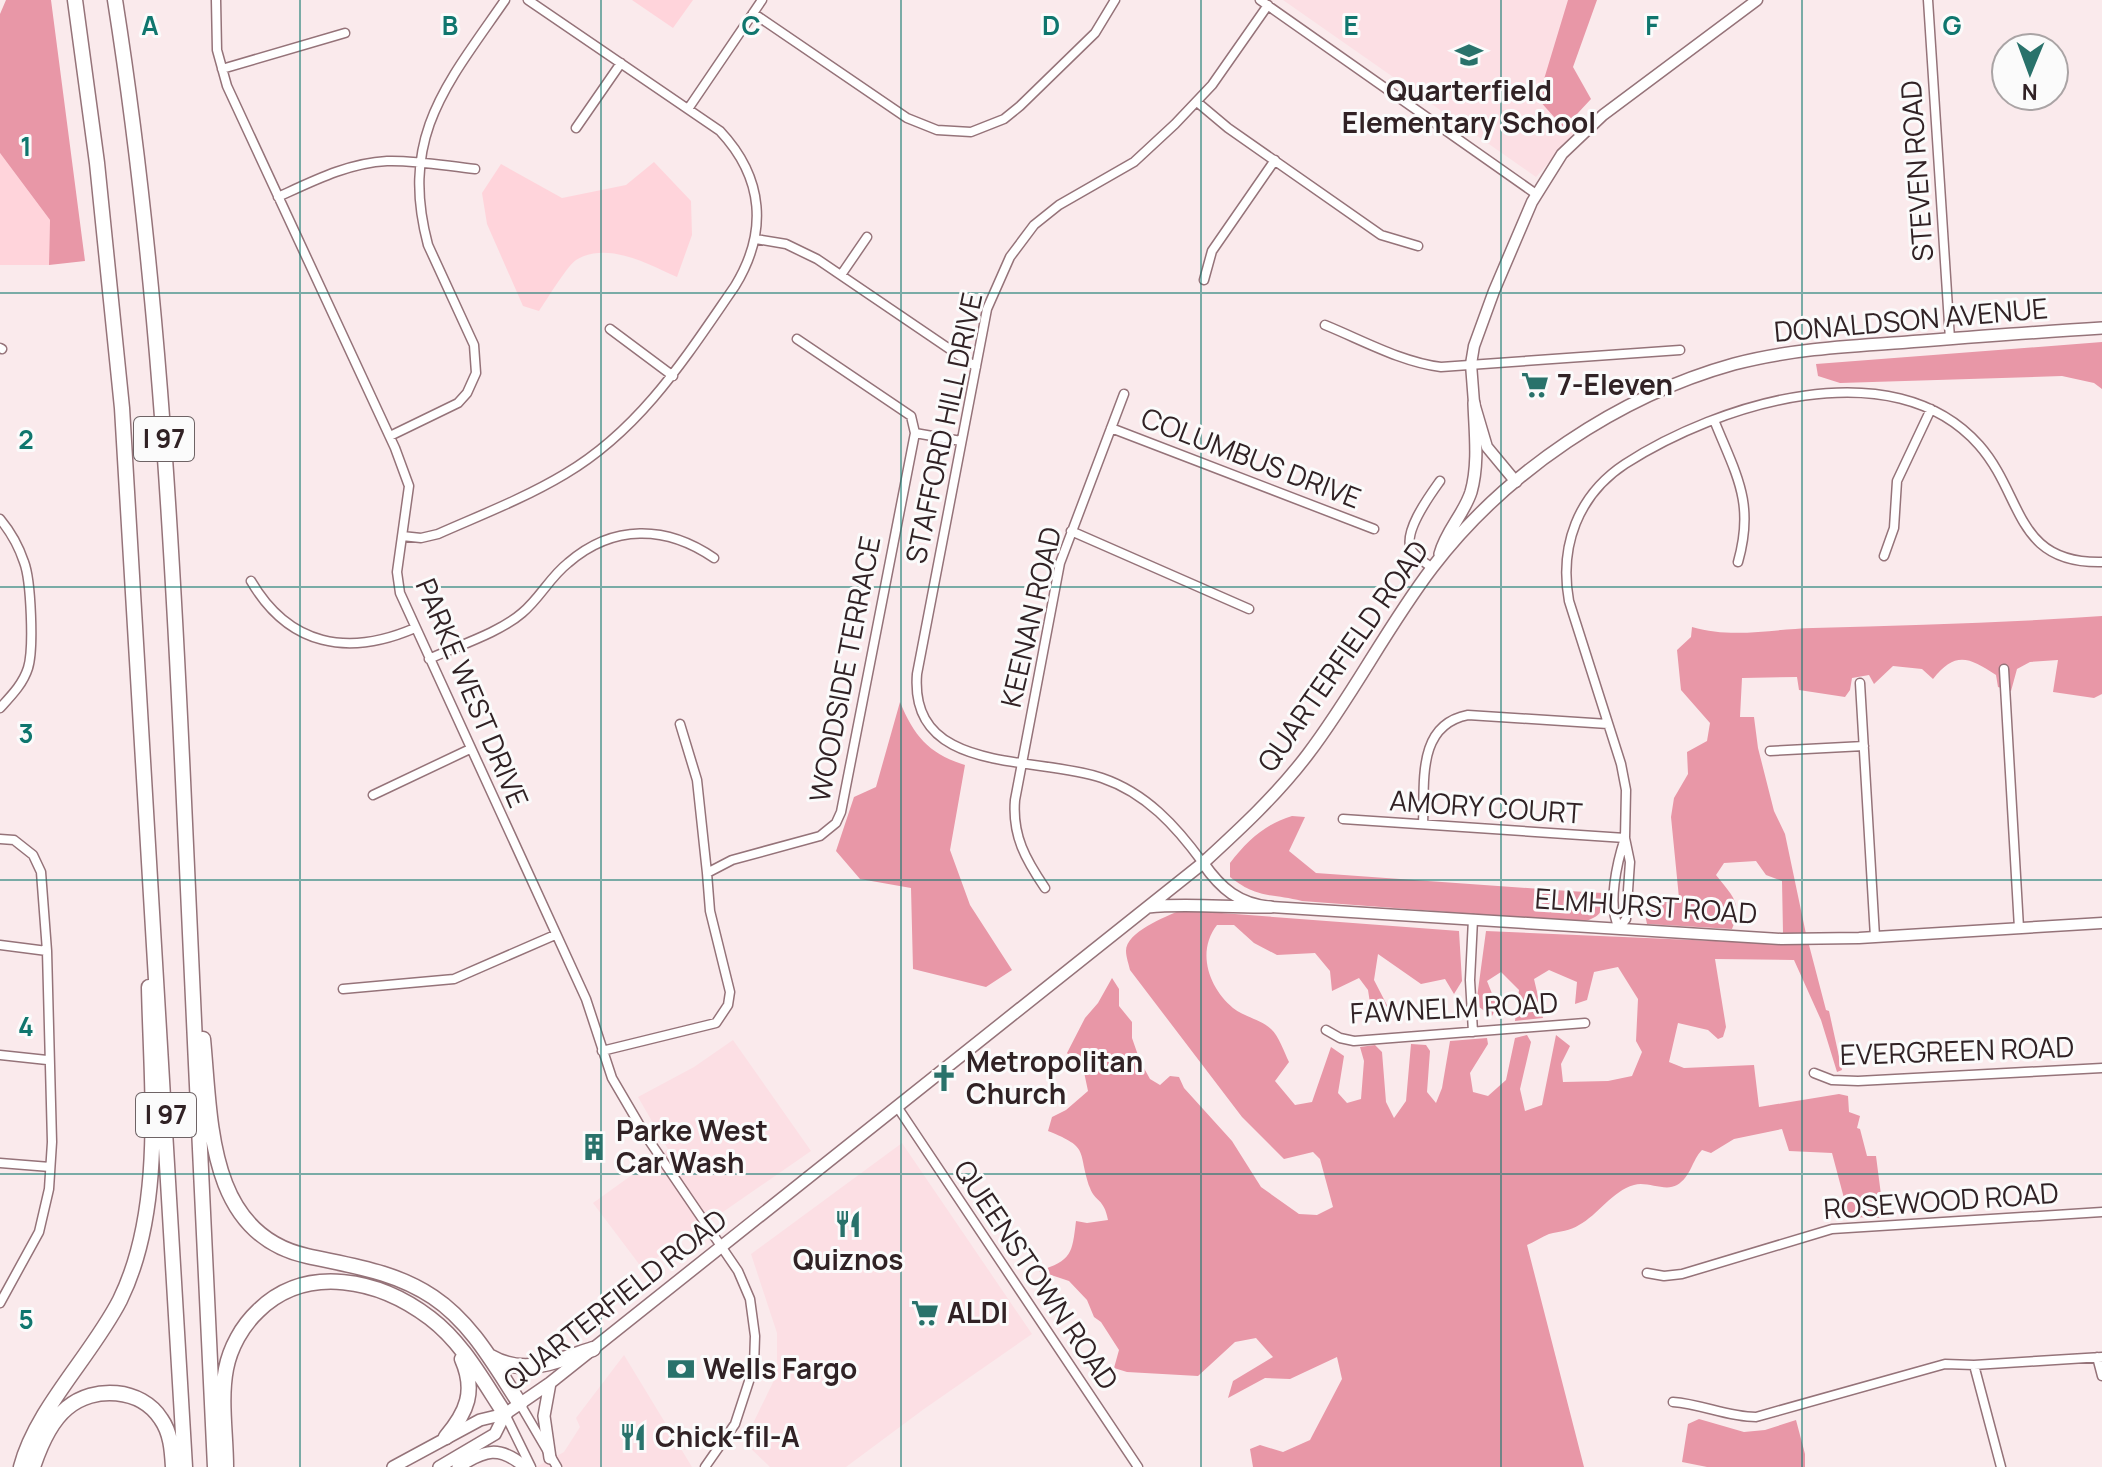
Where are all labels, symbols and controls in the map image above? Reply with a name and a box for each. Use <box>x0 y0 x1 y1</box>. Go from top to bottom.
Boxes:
text: A <box>141 7 159 43</box>
text: B <box>442 7 458 43</box>
text: C <box>741 7 761 43</box>
text: D <box>1042 7 1060 43</box>
text: E <box>1343 7 1359 43</box>
text: F <box>1645 7 1659 43</box>
text: G <box>1942 7 1962 43</box>
north arrow <box>1990 32 2070 112</box>
school or university icon: Quarterfield Elementary School <box>1454 40 1484 70</box>
place label: Quarterfield Elementary School <box>1342 71 1596 141</box>
text: N <box>2021 77 2038 107</box>
street label: STEVEN ROAD <box>1891 79 1941 263</box>
text: 1 <box>20 128 32 164</box>
street label: DONALDSON AVENUE <box>1772 288 2049 350</box>
street label: STAFFORD HILL DRIVE <box>896 289 990 567</box>
place label: 7-Eleven <box>1557 365 1673 403</box>
supermarket icon: 7-Eleven <box>1520 370 1550 400</box>
street label: COLUMBUS DRIVE <box>1136 398 1367 516</box>
road number: I 97 <box>134 417 194 461</box>
text: 2 <box>18 421 34 457</box>
street label: KEENAN ROAD <box>991 523 1069 711</box>
street label: QUARTERFIELD ROAD <box>1248 532 1436 779</box>
street label: WOODSIDE TERRACE <box>800 533 888 805</box>
street label: PARKE WEST DRIVE <box>408 572 538 813</box>
text: 3 <box>18 715 34 751</box>
street label: AMORY COURT <box>1388 780 1584 832</box>
street label: ELMHURST ROAD <box>1534 878 1759 932</box>
street label: FAWNELM ROAD <box>1349 983 1559 1031</box>
text: 4 <box>18 1008 34 1044</box>
street label: EVERGREEN ROAD <box>1839 1027 2075 1073</box>
place label: Metropolitan Church <box>966 1042 1143 1112</box>
church icon: Metropolitan Church <box>929 1063 959 1093</box>
road number: I 97 <box>136 1093 196 1137</box>
place label: Parke West Car Wash <box>616 1111 768 1181</box>
building icon: Parke West Car Wash <box>579 1132 609 1162</box>
street label: QUEENSTOWN ROAD <box>946 1152 1128 1397</box>
street label: ROSEWOOD ROAD <box>1822 1173 2060 1227</box>
street label: QUARTERFIELD ROAD <box>495 1200 734 1399</box>
restaurant icon: Quiznos <box>833 1209 863 1239</box>
place label: Quiznos <box>793 1240 903 1278</box>
place label: ALDI <box>947 1293 1008 1331</box>
supermarket icon: ALDI <box>910 1298 940 1328</box>
text: 5 <box>18 1301 34 1337</box>
place label: Wells Fargo <box>703 1349 857 1387</box>
bank icon: Wells Fargo <box>666 1354 696 1384</box>
place label: Chick-fil-A <box>655 1417 800 1455</box>
restaurant icon: Chick-fil-A <box>618 1422 648 1452</box>

